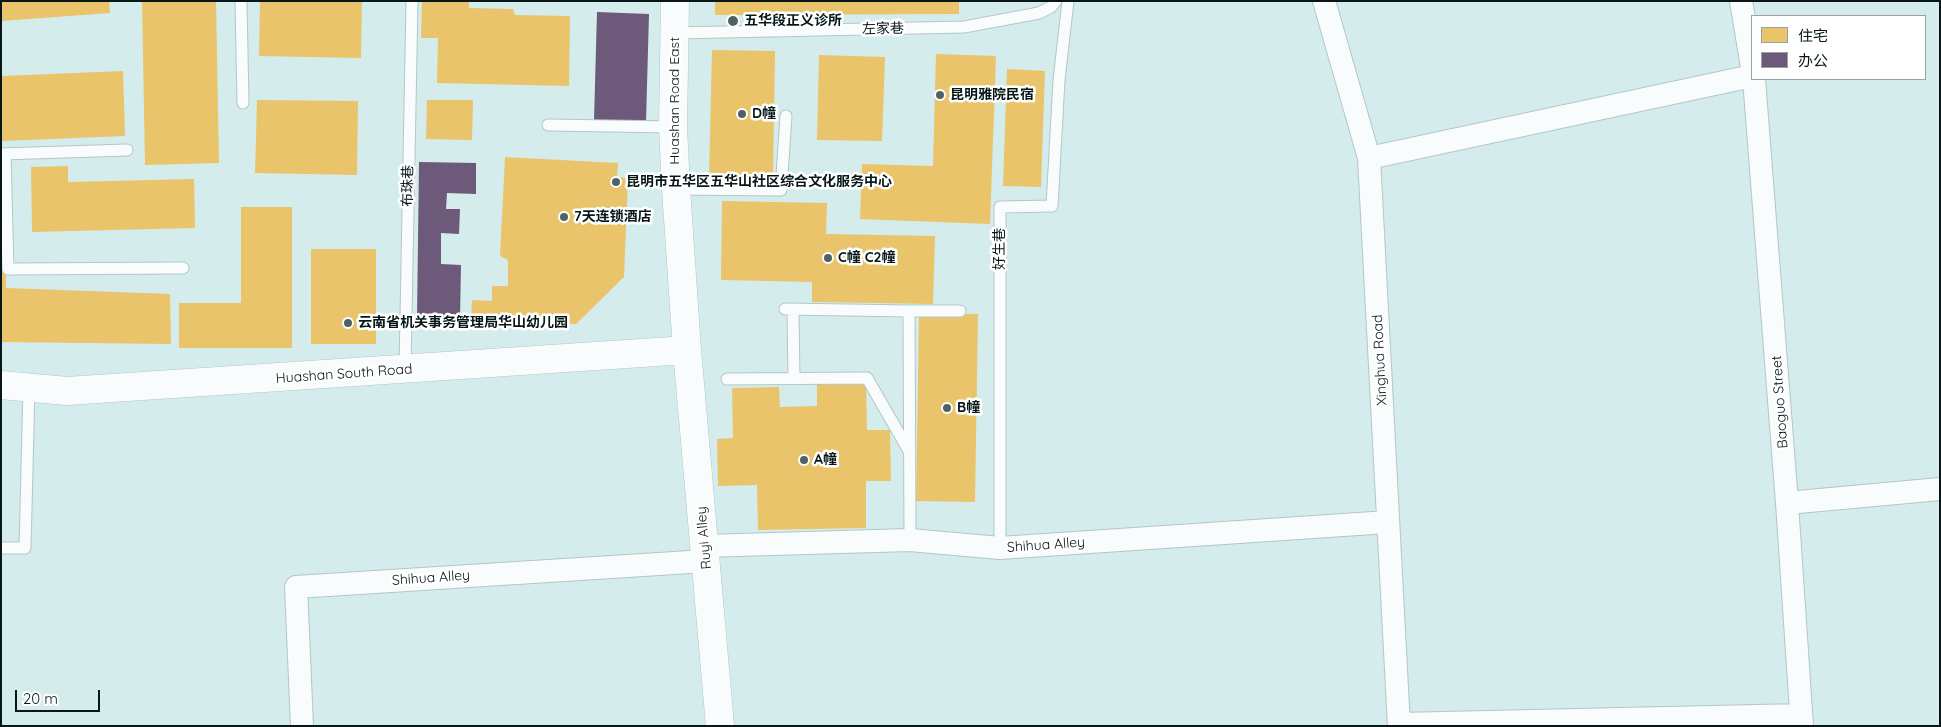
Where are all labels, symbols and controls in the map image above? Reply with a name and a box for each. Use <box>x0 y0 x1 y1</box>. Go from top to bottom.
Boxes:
place label: 五华段正义诊所 <box>744 13 842 29</box>
marker: 五华段正义诊所 <box>726 14 740 28</box>
legend <box>1751 15 1926 80</box>
street label: 左家巷 <box>862 20 904 38</box>
text: 住宅 <box>1798 26 1828 45</box>
street label: Huashan Road East <box>667 37 683 165</box>
text: 办公 <box>1798 51 1828 70</box>
place label: 昆明雅院民宿 <box>950 87 1034 103</box>
marker: 昆明雅院民宿 <box>934 89 946 101</box>
place label: D幢 <box>752 106 776 122</box>
marker: D幢 <box>736 108 748 120</box>
street label: 布珠巷 <box>399 165 417 207</box>
place label: 昆明市五华区五华山社区综合文化服务中心 <box>626 174 892 190</box>
marker: 昆明市五华区五华山社区综合文化服务中心 <box>610 176 622 188</box>
place label: 7天连锁酒店 <box>574 209 652 225</box>
marker: 7天连锁酒店 <box>558 211 570 223</box>
street label: 好生巷 <box>992 228 1008 270</box>
place label: C幢 C2幢 <box>838 250 895 266</box>
marker: C幢 C2幢 <box>822 252 834 264</box>
street label: Xinghua Road <box>1369 314 1391 406</box>
place label: 云南省机关事务管理局华山幼儿园 <box>358 315 568 331</box>
marker: 云南省机关事务管理局华山幼儿园 <box>342 317 354 329</box>
street label: Baoguo Street <box>1768 355 1792 449</box>
street label: Huashan South Road <box>275 361 413 387</box>
place label: B幢 <box>957 400 980 416</box>
marker: B幢 <box>941 402 953 414</box>
place label: A幢 <box>814 452 837 468</box>
marker: A幢 <box>798 454 810 466</box>
street label: Ruyi Alley <box>693 506 715 570</box>
street label: Shihua Alley <box>1006 534 1086 556</box>
street label: Shihua Alley <box>391 567 471 589</box>
scale bar <box>18 680 102 712</box>
text: 20 m <box>23 689 58 708</box>

